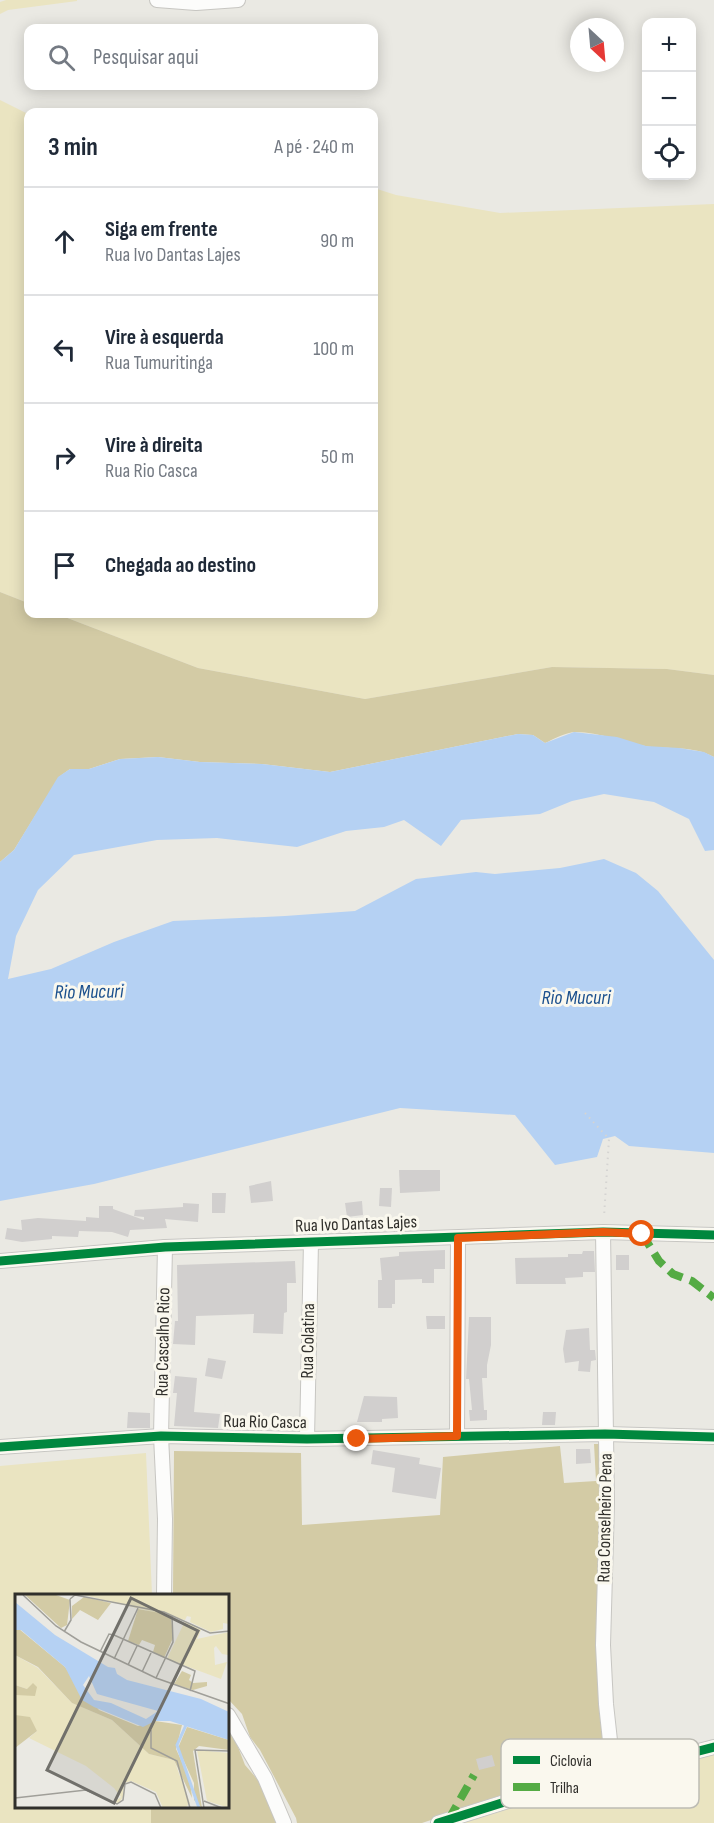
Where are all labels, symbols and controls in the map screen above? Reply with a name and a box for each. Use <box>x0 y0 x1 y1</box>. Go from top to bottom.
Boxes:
north arrow <box>570 18 624 72</box>
map controls <box>642 18 696 180</box>
button: + <box>642 18 696 72</box>
search box <box>24 24 378 90</box>
icon: search <box>45 41 78 74</box>
text: Pesquisar aqui <box>93 44 198 71</box>
button: − <box>642 72 696 126</box>
button: locate <box>642 126 696 180</box>
text: 3 min <box>48 132 98 163</box>
text: A pé · 240 m <box>274 135 354 159</box>
text: Siga em frente <box>105 216 218 243</box>
icon: ahead <box>48 225 81 258</box>
text: 90 m <box>320 229 354 253</box>
text: Rua Ivo Dantas Lajes <box>105 243 241 267</box>
text: Vire à esquerda <box>105 324 224 351</box>
icon: left <box>48 333 81 366</box>
text: 100 m <box>313 337 354 361</box>
text: Rua Tumuritinga <box>105 351 213 375</box>
text: Vire à direita <box>105 432 203 459</box>
icon: right <box>48 441 81 474</box>
text: 50 m <box>321 445 354 469</box>
text: Rua Rio Casca <box>105 459 198 483</box>
icon: arrive <box>48 549 81 582</box>
text: Chegada ao destino <box>105 552 256 579</box>
water label: Rio Mucuri <box>54 979 125 1005</box>
water label: Rio Mucuri <box>541 986 612 1010</box>
street label: Rua Ivo Dantas Lajes <box>295 1211 417 1237</box>
route start <box>628 1220 654 1246</box>
street label: Rua Cascalho Rico <box>152 1287 174 1397</box>
street label: Rua Colatina <box>297 1303 319 1379</box>
street label: Rua Rio Casca <box>223 1411 307 1433</box>
route end <box>343 1425 369 1451</box>
street label: Rua Conselheiro Pena <box>593 1453 617 1583</box>
inset map <box>15 1594 230 1808</box>
legend <box>501 1739 699 1808</box>
text: Ciclovia <box>550 1752 592 1771</box>
text: Trilha <box>550 1779 579 1798</box>

